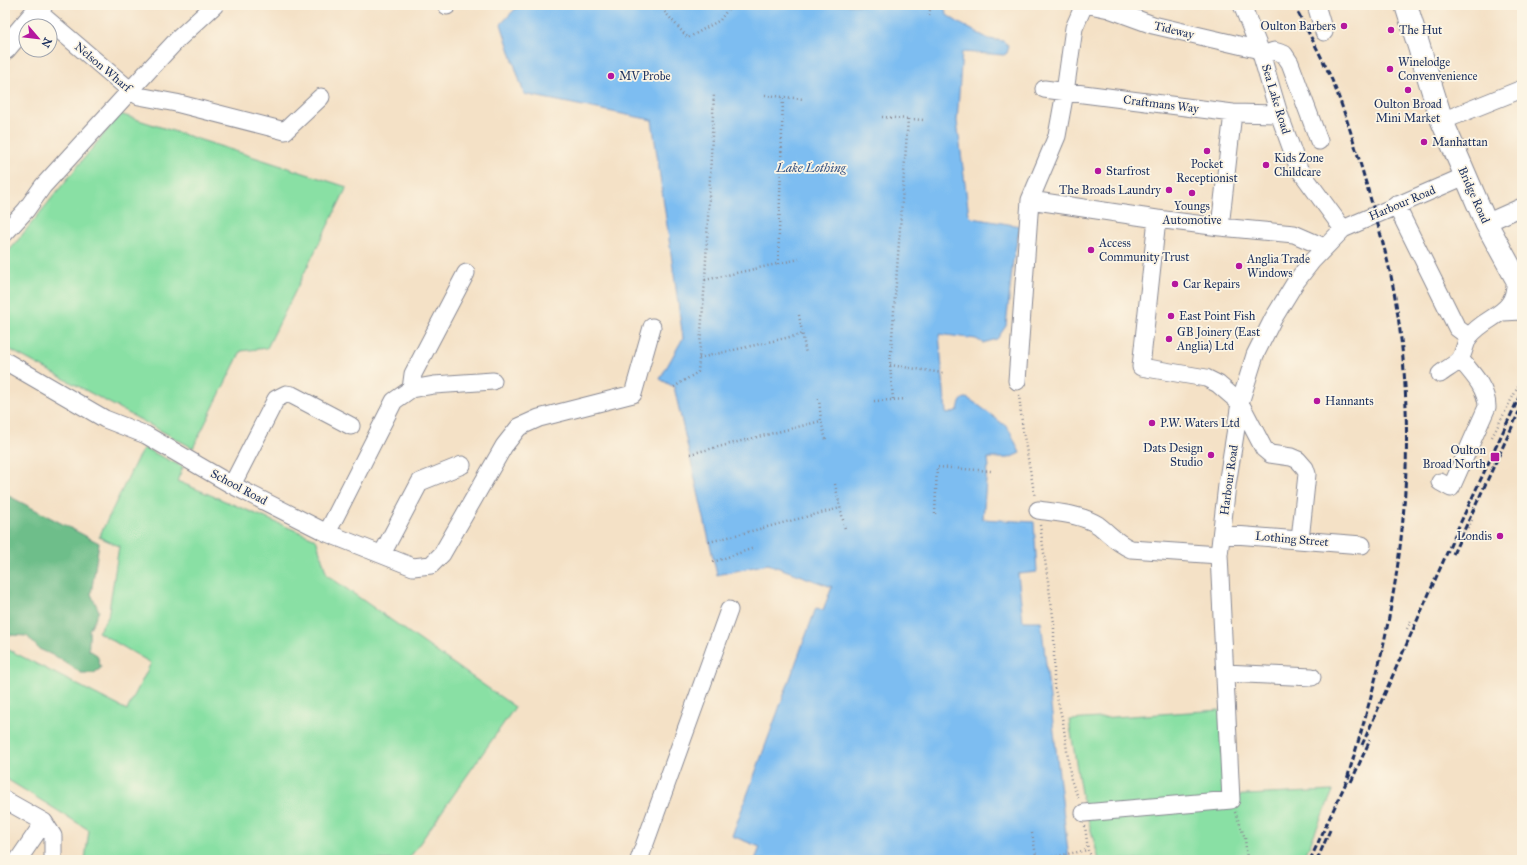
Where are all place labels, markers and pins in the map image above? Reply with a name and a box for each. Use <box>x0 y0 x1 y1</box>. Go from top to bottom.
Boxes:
place label: Oulton Barbers <box>1261 19 1336 33</box>
marker: Oulton Barbers <box>1339 21 1349 31</box>
place label: The Hut <box>1399 23 1443 37</box>
marker: The Hut <box>1386 25 1396 35</box>
place label: Winelodge Convenvenience <box>1398 55 1477 83</box>
marker: Winelodge Convenvenience <box>1385 64 1395 74</box>
place label: MV Probe <box>619 69 671 83</box>
marker: MV Probe <box>606 71 616 81</box>
marker: Oulton Broad Mini Market <box>1403 85 1413 95</box>
place label: Oulton Broad Mini Market <box>1374 97 1442 125</box>
place label: Manhattan <box>1432 135 1488 149</box>
marker: Manhattan <box>1419 137 1429 147</box>
marker: Pocket Receptionist <box>1202 146 1212 156</box>
place label: Kids Zone Childcare <box>1274 151 1324 179</box>
place label: Pocket Receptionist <box>1176 157 1238 185</box>
marker: Kids Zone Childcare <box>1261 160 1271 170</box>
place label: Starfrost <box>1106 164 1151 178</box>
marker: Starfrost <box>1093 166 1103 176</box>
place label: The Broads Laundry <box>1059 183 1161 197</box>
marker: The Broads Laundry <box>1164 185 1174 195</box>
marker: Youngs Automotive <box>1187 188 1197 198</box>
place label: Youngs Automotive <box>1162 199 1221 227</box>
place label: Access Community Trust <box>1098 236 1190 264</box>
marker: Access Community Trust <box>1086 245 1096 255</box>
place label: Anglia Trade Windows <box>1246 252 1310 280</box>
marker: Anglia Trade Windows <box>1234 261 1244 271</box>
place label: Car Repairs <box>1183 277 1240 291</box>
marker: Car Repairs <box>1170 279 1180 289</box>
place label: East Point Fish <box>1179 309 1256 323</box>
marker: East Point Fish <box>1166 311 1176 321</box>
place label: GB Joinery (East Anglia) Ltd <box>1176 325 1261 354</box>
marker: GB Joinery (East Anglia) Ltd <box>1164 334 1174 344</box>
place label: Hannants <box>1325 394 1374 408</box>
marker: Hannants <box>1312 396 1322 406</box>
place label: P.W. Waters Ltd <box>1160 416 1240 430</box>
marker: P.W. Waters Ltd <box>1147 418 1157 428</box>
place label: Dats Design Studio <box>1143 441 1204 469</box>
place label: Oulton Broad North <box>1422 443 1487 471</box>
marker: Dats Design Studio <box>1206 450 1216 460</box>
marker: Oulton Broad North <box>1489 451 1501 463</box>
place label: Londis <box>1457 529 1492 543</box>
marker: Londis <box>1495 531 1505 541</box>

